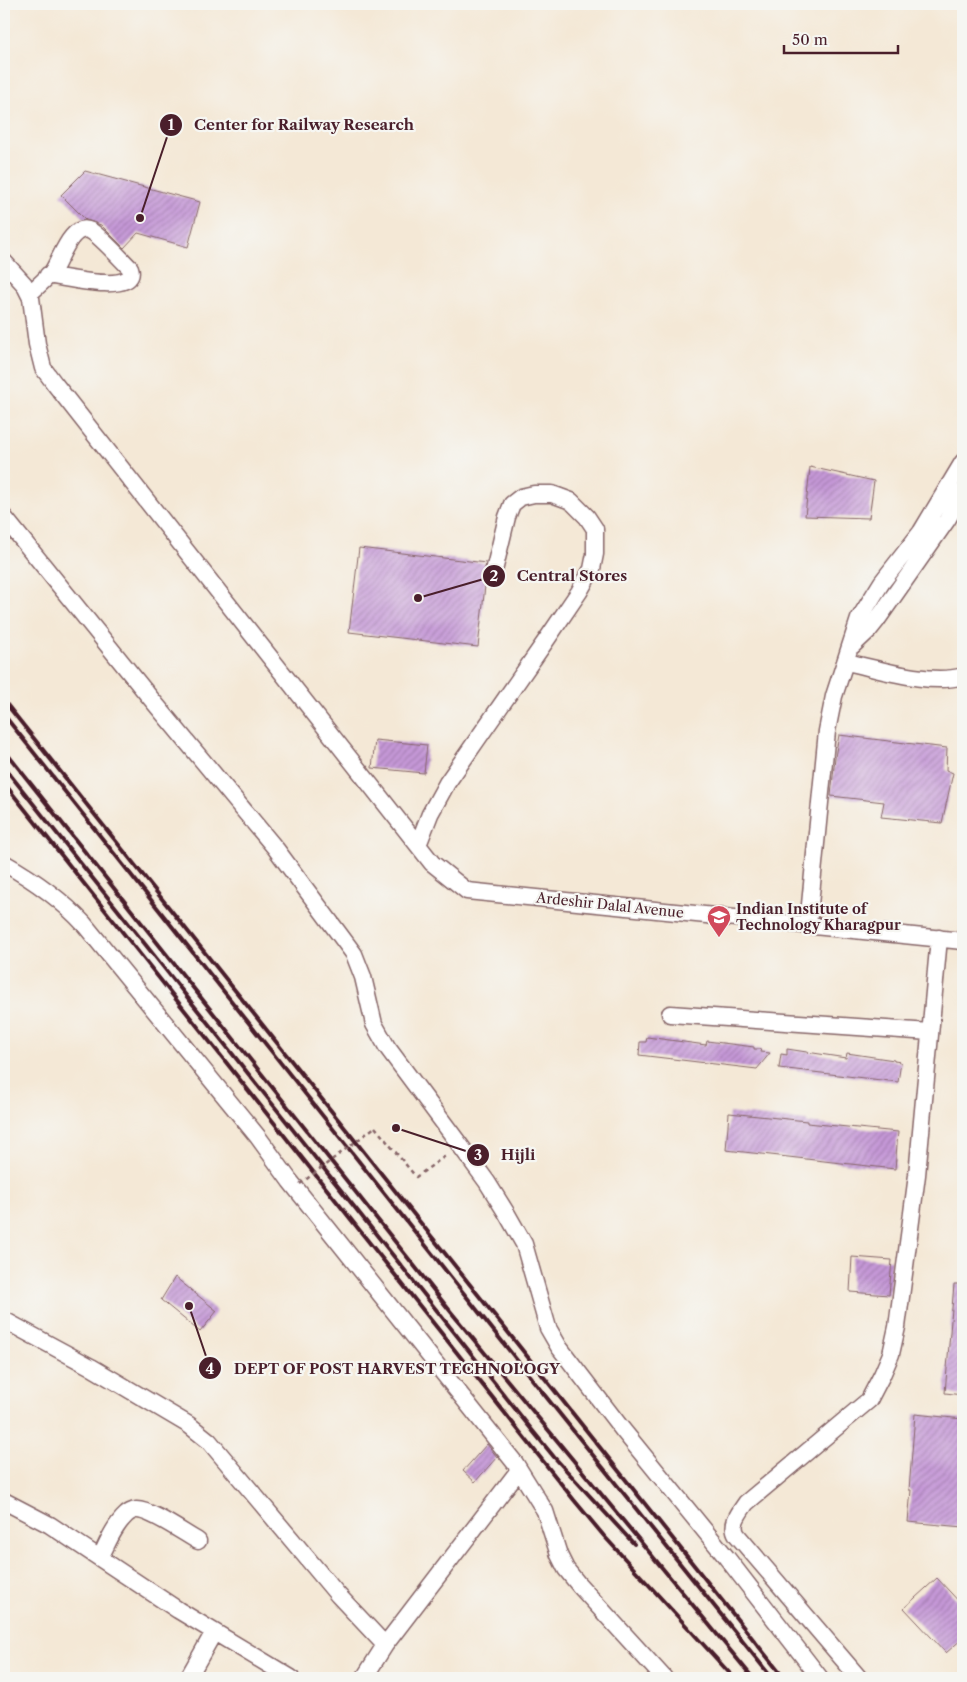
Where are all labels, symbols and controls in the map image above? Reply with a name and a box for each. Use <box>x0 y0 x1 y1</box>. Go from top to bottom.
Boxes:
scale bar <box>784 22 898 54</box>
text: 50 m <box>792 30 828 49</box>
callout: Center for Railway Research <box>158 110 424 140</box>
text: 1 <box>168 115 175 134</box>
text: Center for Railway Research <box>194 115 415 134</box>
callout: Central Stores <box>482 561 637 591</box>
text: 2 <box>490 566 499 585</box>
text: Central Stores <box>517 566 627 585</box>
street label: Ardeshir Dalal Avenue <box>534 888 685 922</box>
place label: Indian Institute of Technology Kharagpur <box>736 900 901 934</box>
school or university icon: Indian Institute of Technology Kharagpur <box>706 904 732 938</box>
callout: Hijli <box>466 1140 545 1170</box>
text: 3 <box>474 1145 482 1164</box>
text: Hijli <box>501 1145 536 1164</box>
callout: DEPT OF POST HARVEST TECHNOLOGY <box>198 1353 571 1383</box>
text: 4 <box>206 1359 215 1378</box>
text: DEPT OF POST HARVEST TECHNOLOGY <box>234 1359 561 1378</box>

